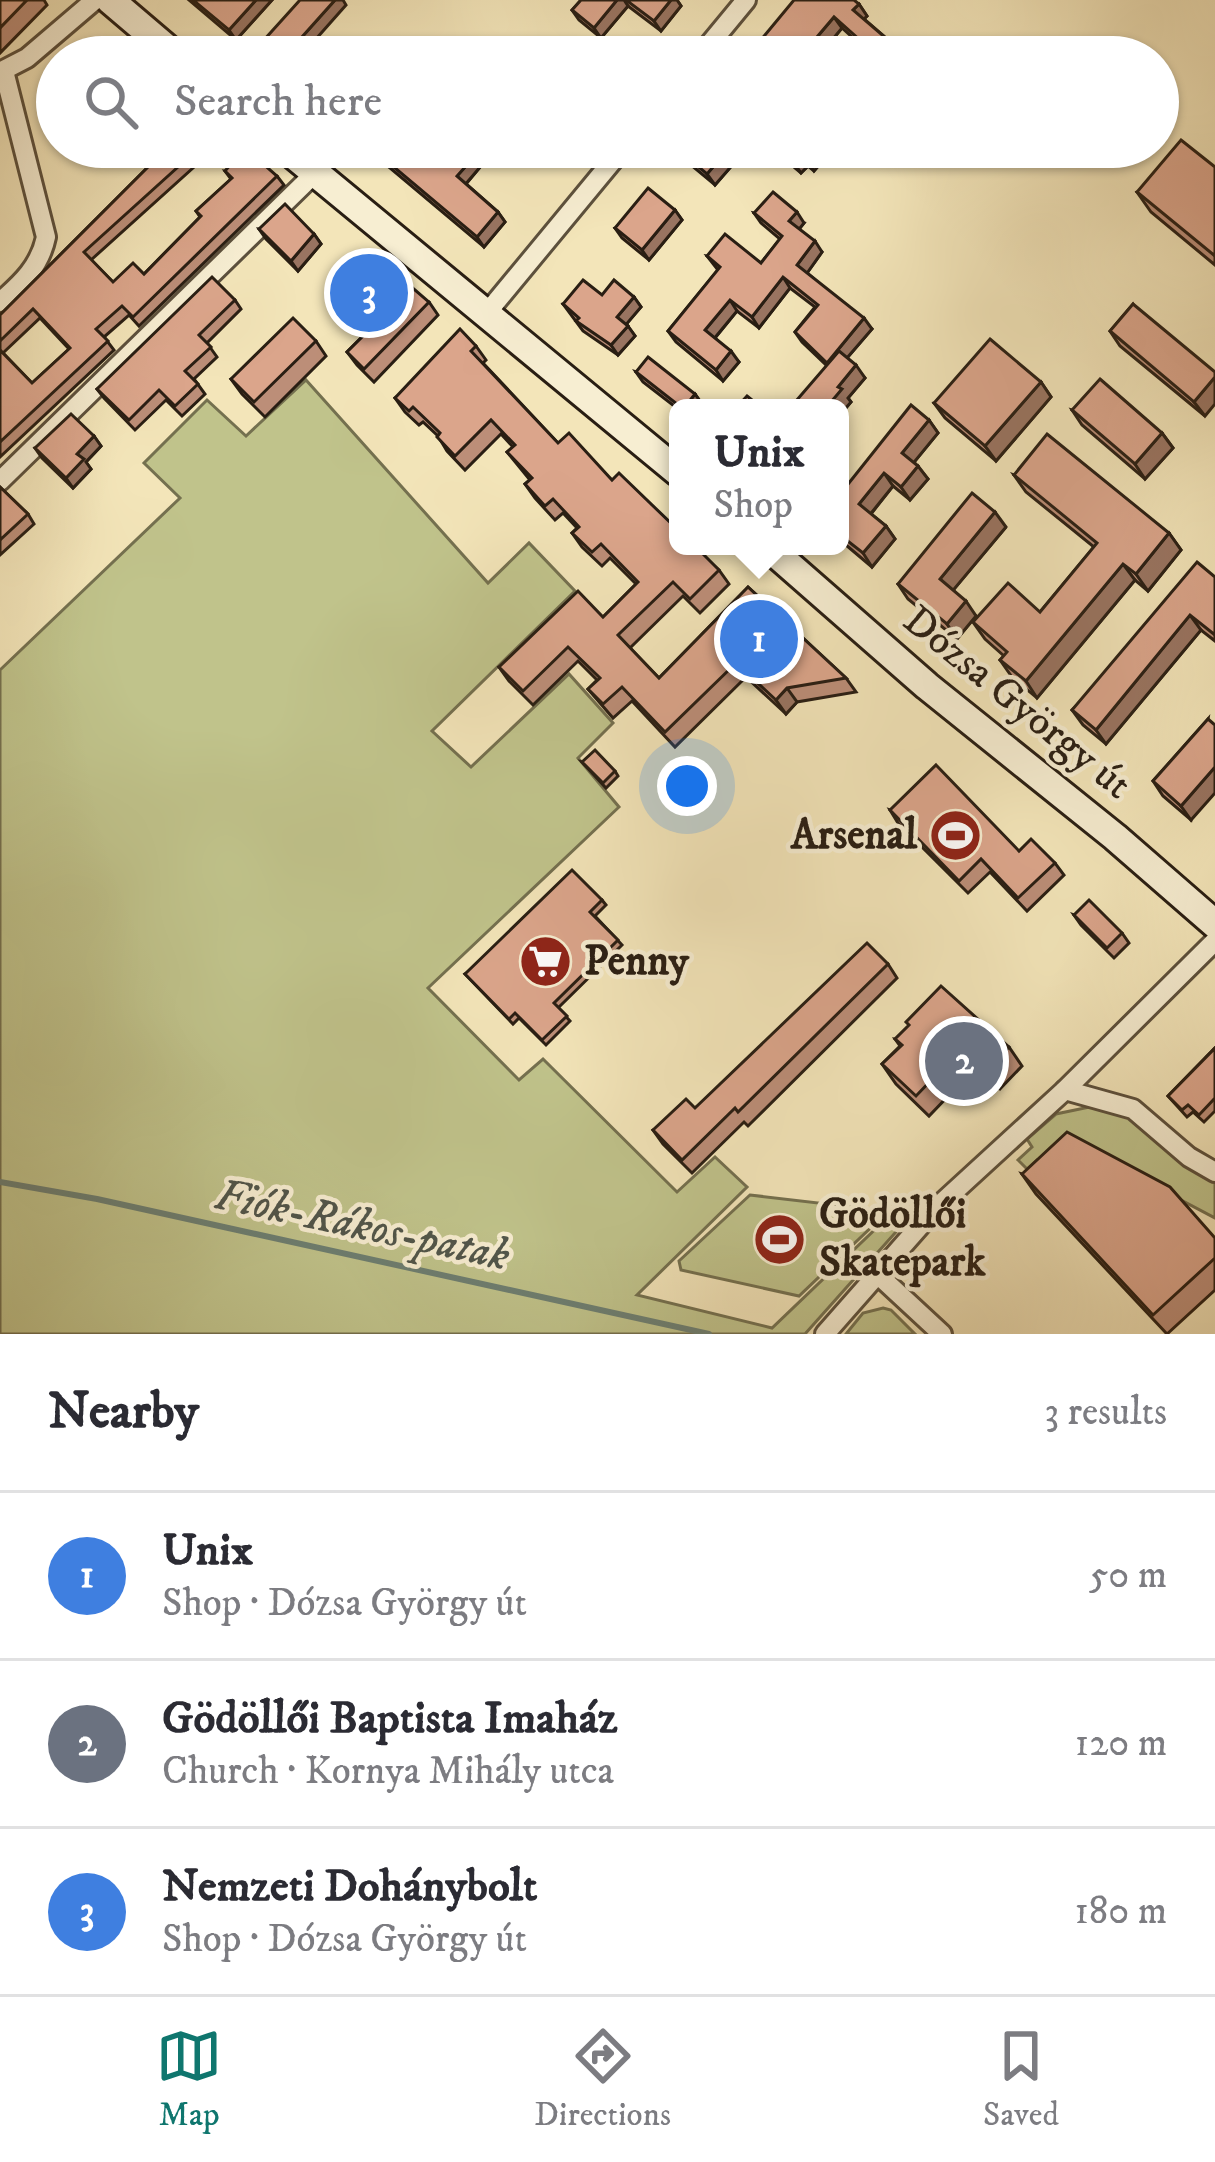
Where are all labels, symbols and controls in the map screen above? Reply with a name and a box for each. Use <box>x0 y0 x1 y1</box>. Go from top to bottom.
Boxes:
search box <box>36 36 1179 168</box>
icon: search <box>78 69 144 135</box>
text: Search here <box>174 74 382 130</box>
pin: 3 <box>330 248 408 338</box>
popup <box>669 399 849 555</box>
text: Unix <box>713 425 805 481</box>
text: Shop <box>713 481 793 530</box>
pin: 1 <box>720 594 798 684</box>
street label: Dózsa György út <box>892 595 1142 811</box>
your location <box>657 756 717 816</box>
sports icon: Arsenal <box>928 808 984 864</box>
place label: Arsenal <box>790 810 918 862</box>
supermarket icon: Penny <box>517 934 573 990</box>
place label: Penny <box>584 936 690 988</box>
pin: 2 <box>925 1016 1003 1106</box>
water label: Fiók-Rákos-patak <box>210 1167 515 1285</box>
place label: Gödöllői Skatepark <box>819 1189 987 1289</box>
sports icon: Gödöllői Skatepark <box>752 1211 808 1267</box>
text: Nearby <box>48 1380 199 1444</box>
text: 3 results <box>1044 1388 1167 1437</box>
text: Unix <box>162 1523 253 1579</box>
text: 1 <box>80 1551 94 1600</box>
text: 50 m <box>1089 1551 1167 1600</box>
text: Shop · Dózsa György út <box>162 1579 527 1628</box>
text: Gödöllői Baptista Imaház <box>162 1691 618 1747</box>
text: 2 <box>77 1719 97 1768</box>
text: 120 m <box>1075 1719 1167 1768</box>
text: Church · Kornya Mihály utca <box>162 1747 614 1796</box>
text: Nemzeti Dohánybolt <box>162 1859 537 1915</box>
text: 3 <box>80 1887 94 1936</box>
text: 180 m <box>1075 1887 1167 1936</box>
text: Shop · Dózsa György út <box>162 1915 527 1964</box>
tab: Map <box>156 2023 222 2136</box>
tab: Directions <box>534 2023 671 2136</box>
tab: Saved <box>983 2023 1059 2136</box>

